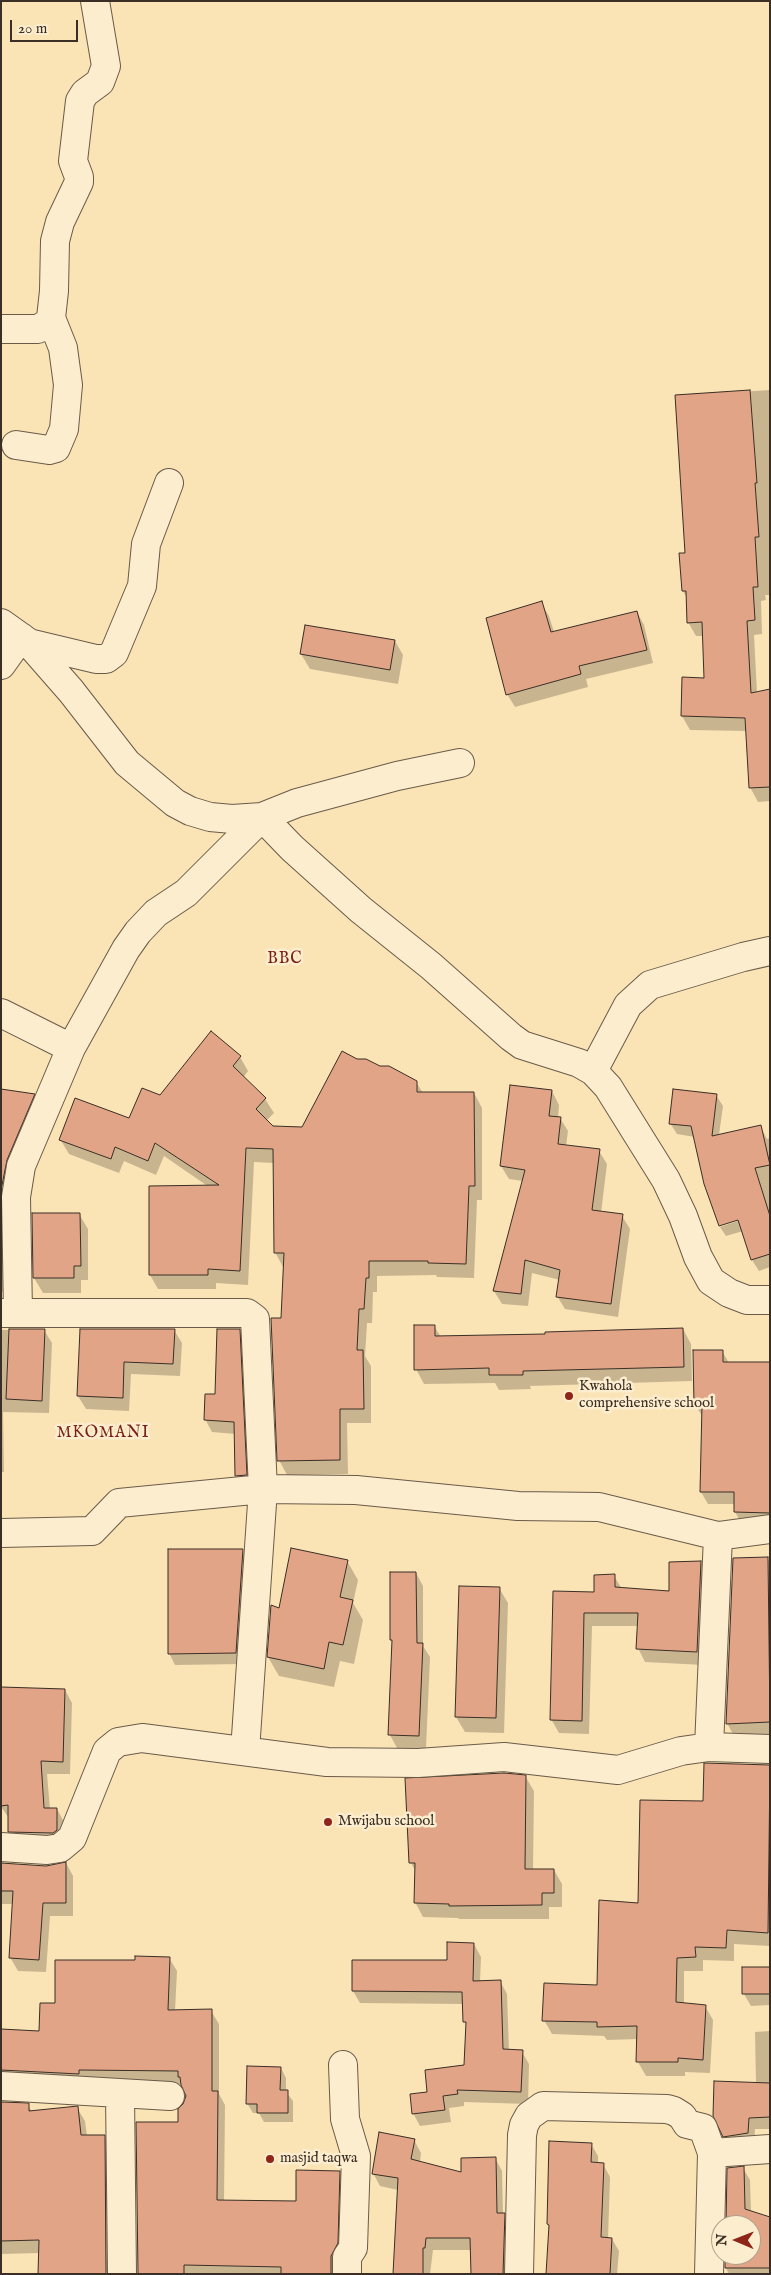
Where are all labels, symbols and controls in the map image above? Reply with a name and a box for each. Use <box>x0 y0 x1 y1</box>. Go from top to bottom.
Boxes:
scale bar <box>12 10 80 42</box>
text: 20 m <box>18 19 47 38</box>
district label: BBC <box>267 950 303 970</box>
place label: Kwahola comprehensive school <box>579 1378 714 1413</box>
marker: Kwahola comprehensive school <box>563 1390 575 1402</box>
district label: MKOMANI <box>56 1424 150 1444</box>
place label: Mwijabu school <box>338 1813 434 1831</box>
marker: Mwijabu school <box>322 1816 334 1828</box>
place label: masjid taqwa <box>280 2150 358 2168</box>
marker: masjid taqwa <box>264 2153 276 2165</box>
north arrow <box>711 2215 761 2265</box>
text: N <box>713 2234 731 2246</box>

